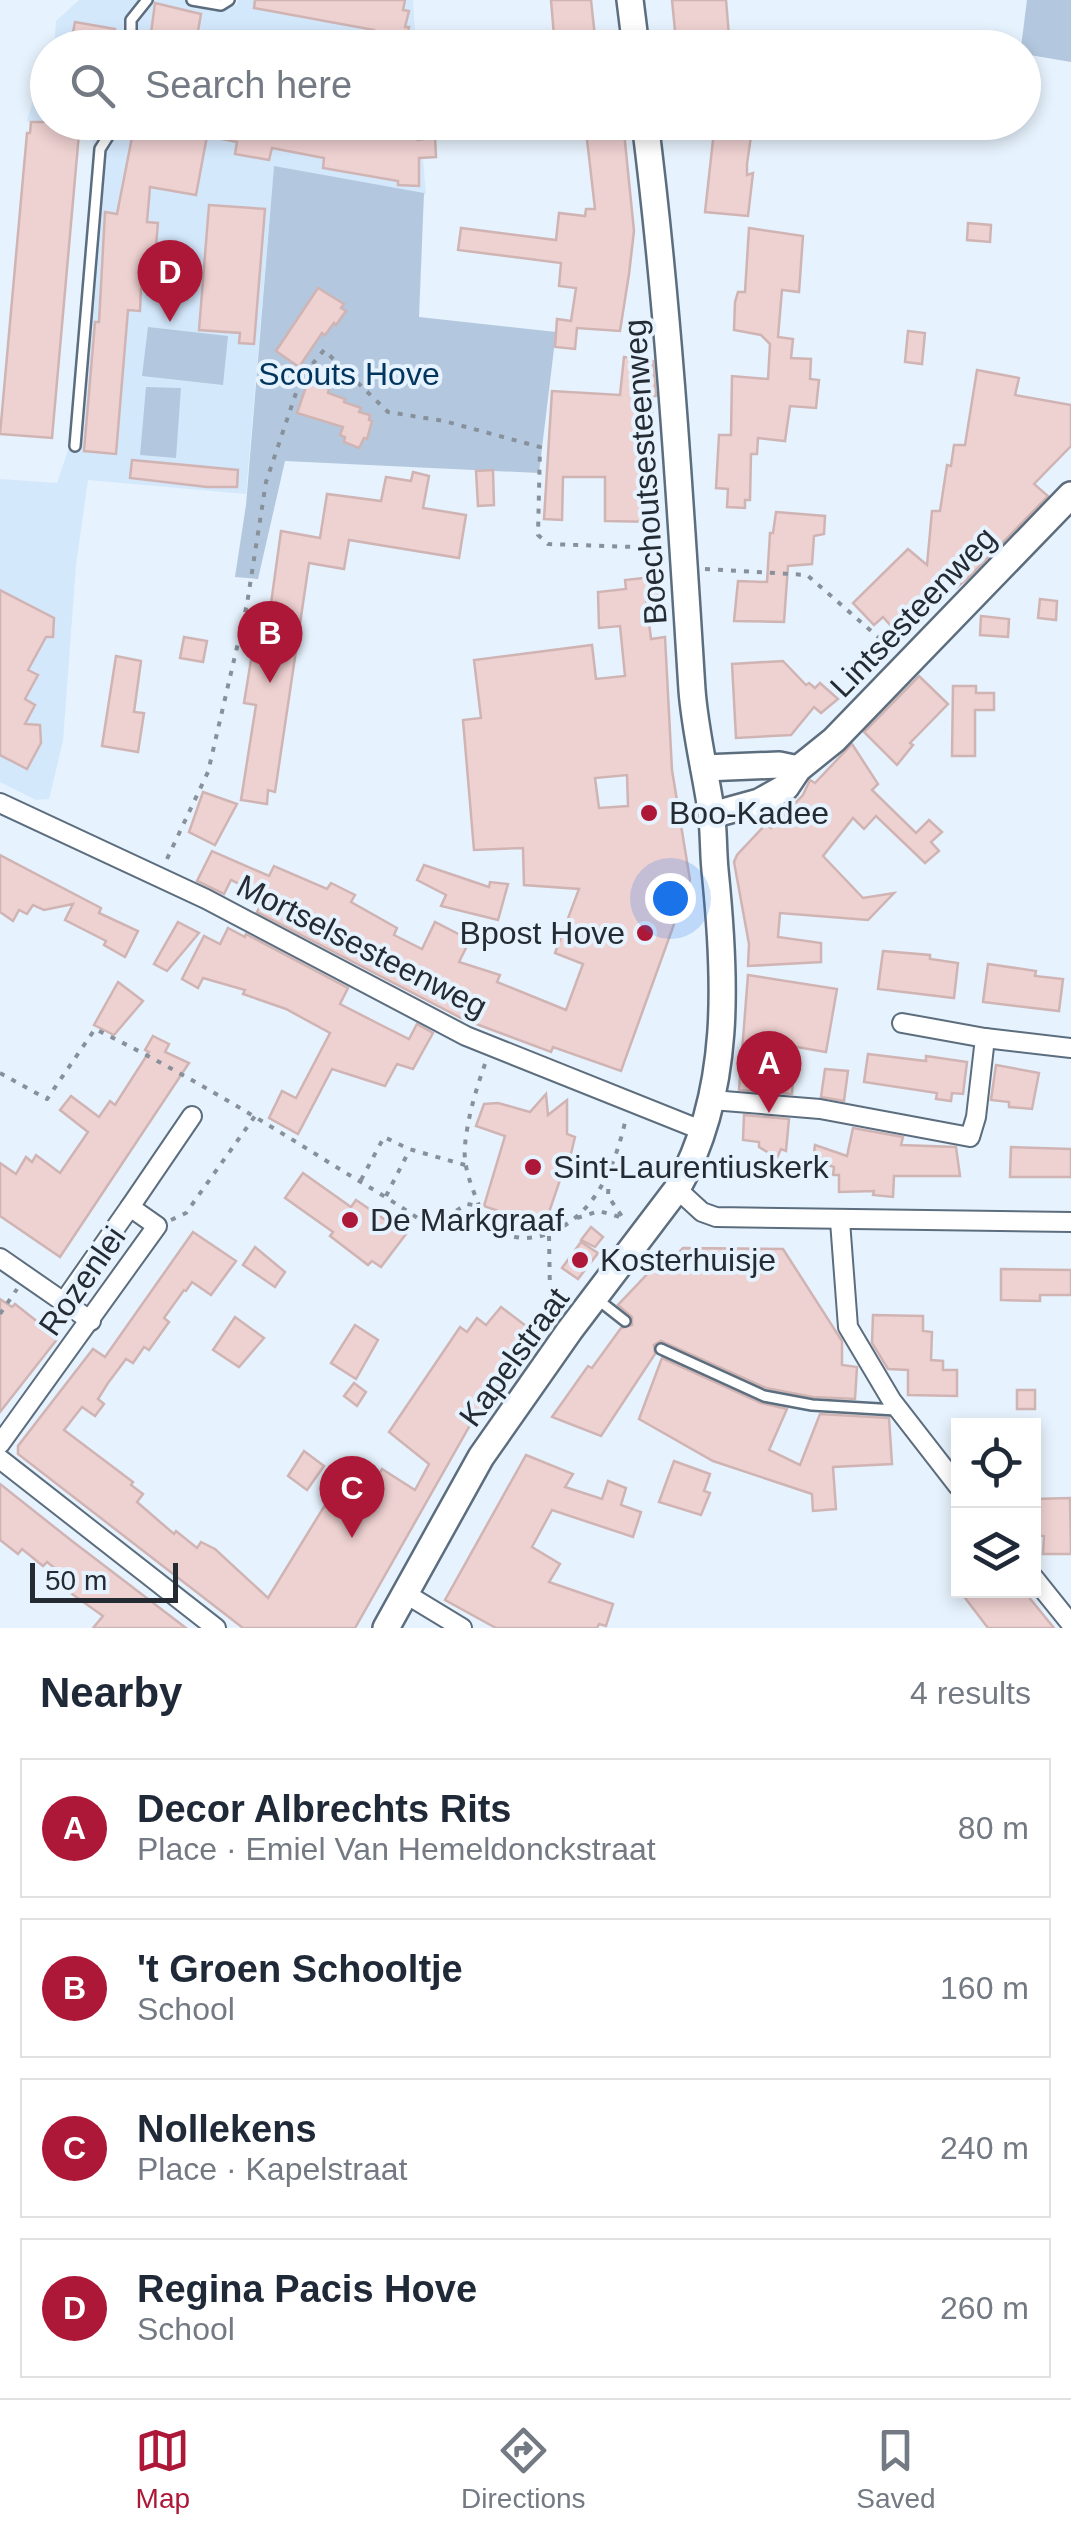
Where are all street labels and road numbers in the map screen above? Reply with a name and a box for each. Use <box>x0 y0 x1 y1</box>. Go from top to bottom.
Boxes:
street label: Boechoutsesteenweg <box>616 318 674 626</box>
street label: Lintsesteenweg <box>823 520 1003 704</box>
street label: Mortselsesteenweg <box>231 867 493 1025</box>
street label: Rozenlei <box>32 1220 132 1342</box>
street label: Kapelstraat <box>452 1281 576 1433</box>

